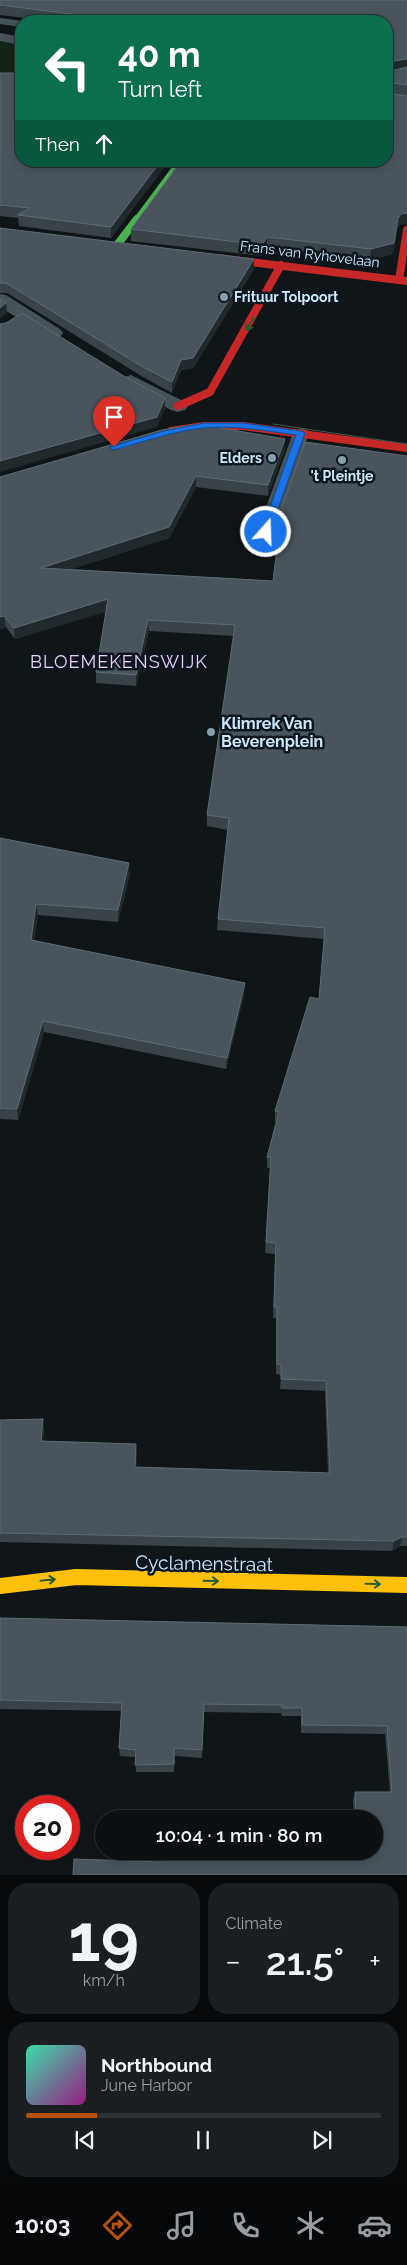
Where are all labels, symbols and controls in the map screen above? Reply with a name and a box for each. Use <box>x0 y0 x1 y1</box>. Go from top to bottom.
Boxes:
text: 40 m <box>118 34 200 75</box>
icon: left <box>35 35 100 100</box>
text: Turn left <box>118 76 202 102</box>
icon: ahead <box>90 130 118 158</box>
text: Then <box>35 133 80 155</box>
street label: Frans van Ryhovelaan <box>239 237 381 271</box>
place label: Frituur Tolpoort <box>234 289 339 305</box>
marker: Frituur Tolpoort <box>218 291 230 303</box>
one-way arrow <box>244 316 254 330</box>
pin <box>93 396 135 447</box>
icon: arrive <box>100 403 128 431</box>
place label: Elders <box>219 450 262 466</box>
marker: Elders <box>266 452 278 464</box>
marker: 't Pleintje <box>336 454 348 466</box>
place label: 't Pleintje <box>311 468 374 484</box>
position arrow <box>239 505 291 557</box>
district label: BLOEMEKENSWIJK <box>30 651 208 672</box>
place label: Klimrek Van Beverenplein <box>221 714 323 751</box>
marker: Klimrek Van Beverenplein <box>205 726 217 738</box>
street label: Cyclamenstraat <box>135 1551 274 1575</box>
one-way arrow <box>40 1575 56 1585</box>
one-way arrow <box>203 1576 219 1585</box>
one-way arrow <box>365 1580 381 1589</box>
speed limit sign: 20 <box>15 1795 80 1860</box>
text: 10:04 · 1 min · 80 m <box>156 1824 322 1846</box>
text: 19 <box>69 1900 139 1976</box>
text: Climate <box>226 1914 282 1933</box>
text: 21.5° <box>266 1939 344 1984</box>
text: − <box>226 1945 241 1978</box>
text: + <box>369 1945 381 1978</box>
text: km/h <box>83 1971 125 1990</box>
text: Northbound <box>101 2054 212 2076</box>
text: June Harbor <box>101 2076 192 2095</box>
icon: previous <box>71 2126 99 2154</box>
icon: pause <box>189 2126 217 2154</box>
icon: next <box>308 2126 336 2154</box>
icon: directions <box>100 2208 135 2243</box>
icon: music <box>164 2208 199 2243</box>
icon: phone <box>228 2208 263 2243</box>
icon: climate <box>293 2208 328 2243</box>
icon: car <box>357 2208 392 2243</box>
text: 10:03 <box>15 2212 70 2238</box>

